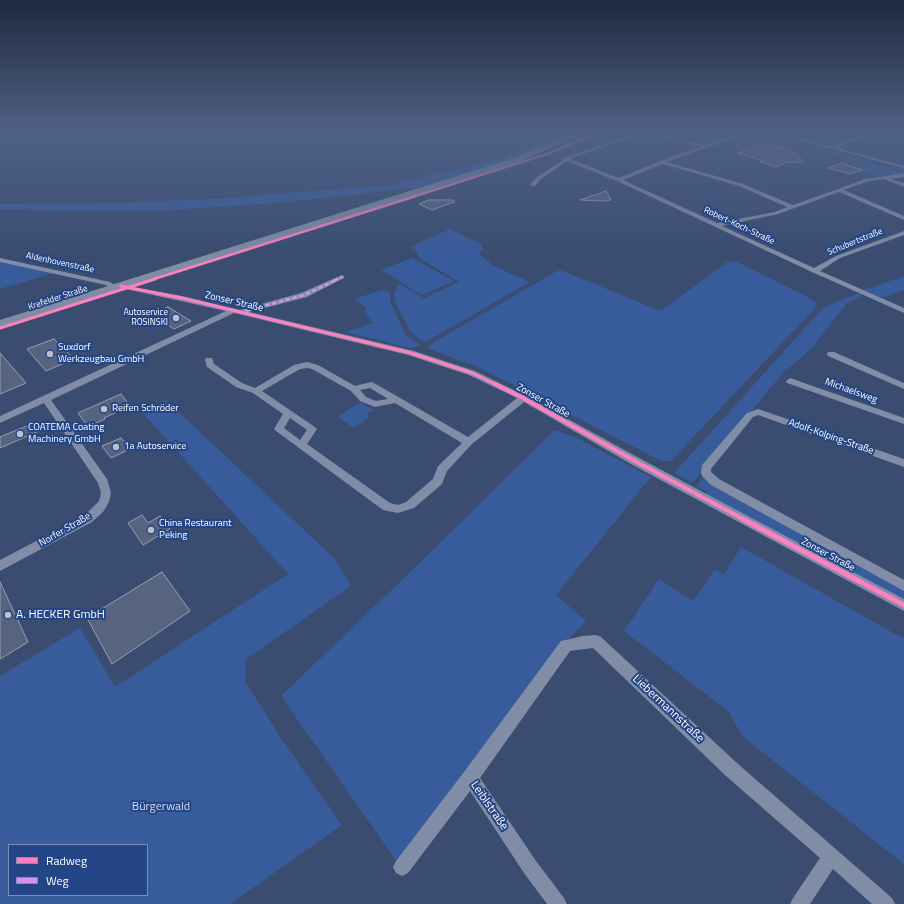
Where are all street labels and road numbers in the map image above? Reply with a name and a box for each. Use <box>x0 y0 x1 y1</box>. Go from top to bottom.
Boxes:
street label: Robert-Koch-Straße <box>702 205 776 247</box>
street label: Schubertstraße <box>826 226 884 258</box>
street label: Aldenhovenstraße <box>25 251 95 275</box>
street label: Krefelder Straße <box>27 283 89 313</box>
street label: Zonser Straße <box>204 289 264 315</box>
street label: Michaelsweg <box>823 376 879 406</box>
street label: Zonser Straße <box>514 381 572 421</box>
street label: Adolf-Kolping-Straße <box>787 417 875 457</box>
street label: Norfer Straße <box>37 510 93 550</box>
street label: Zonser Straße <box>799 536 857 574</box>
street label: Liebermannstraße <box>629 672 707 746</box>
street label: Leiblstraße <box>467 779 511 833</box>

